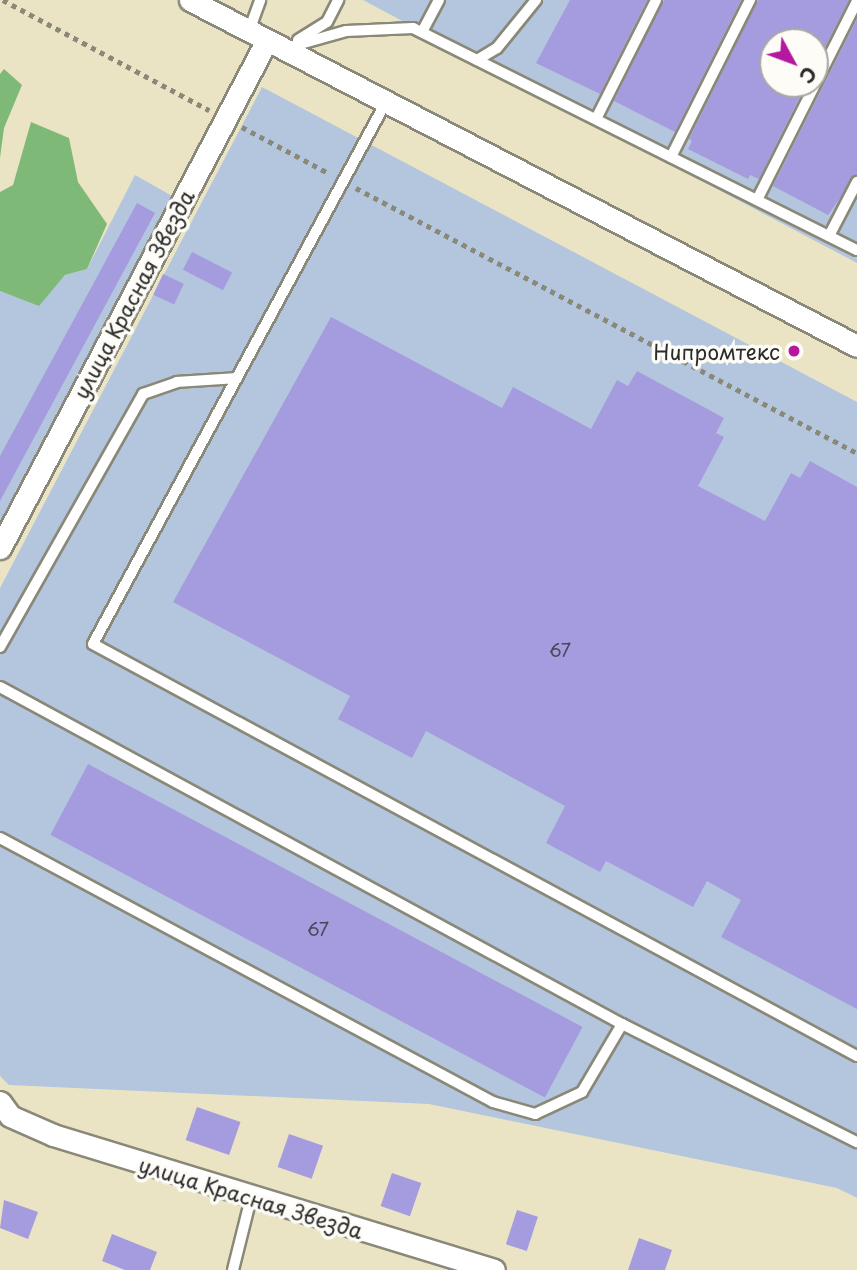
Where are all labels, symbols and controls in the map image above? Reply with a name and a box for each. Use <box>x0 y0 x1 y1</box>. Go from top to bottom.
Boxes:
north arrow <box>759 28 829 98</box>
text: С <box>793 61 824 90</box>
street label: улица Красная Звезда <box>67 184 199 404</box>
place label: Нипромтекс <box>654 338 780 364</box>
marker: Нипромтекс <box>786 343 802 359</box>
house number: 67 <box>549 639 571 661</box>
house number: 67 <box>307 918 329 940</box>
street label: улица Красная Звезда <box>135 1151 367 1243</box>

